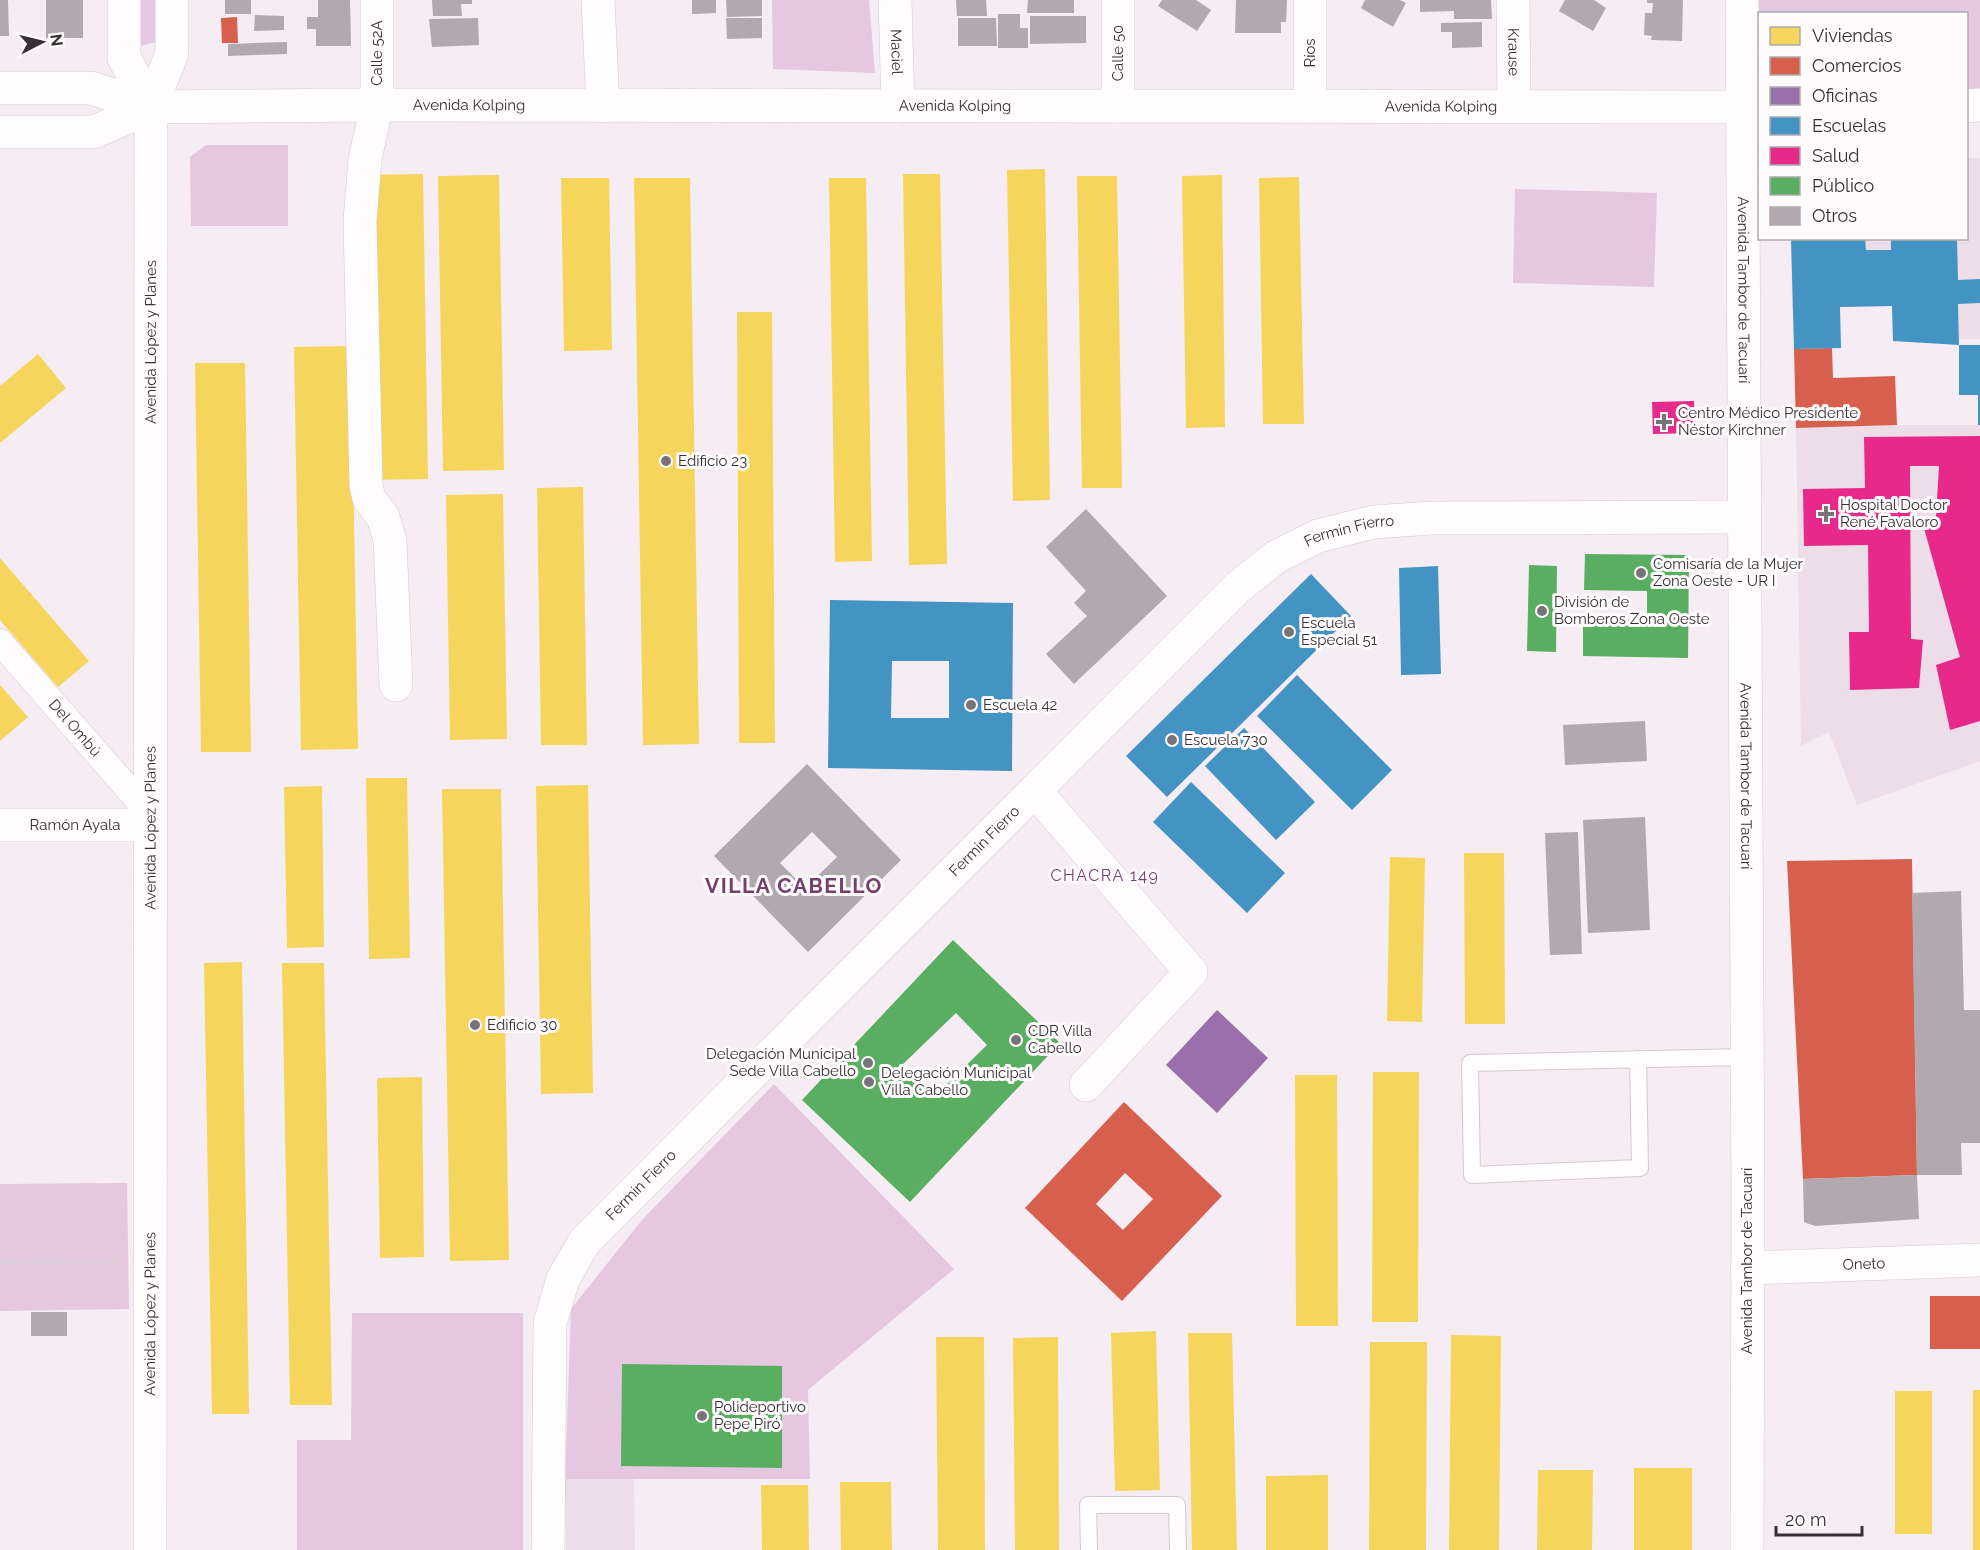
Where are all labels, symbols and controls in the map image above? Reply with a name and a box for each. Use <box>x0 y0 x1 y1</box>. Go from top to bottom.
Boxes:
north arrow <box>12 12 72 72</box>
legend <box>1758 12 1968 240</box>
street label: Calle 52A <box>368 20 386 86</box>
street label: Calle 50 <box>1109 25 1127 81</box>
text: Viviendas <box>1812 25 1893 46</box>
street label: Krause <box>1504 28 1523 76</box>
street label: Maciel <box>887 29 906 76</box>
text: N <box>46 33 67 47</box>
street label: Ríos <box>1301 38 1319 68</box>
text: Comercios <box>1812 55 1902 76</box>
text: Oficinas <box>1812 85 1878 106</box>
street label: Avenida Kolping <box>413 96 525 114</box>
street label: Avenida Kolping <box>899 97 1011 115</box>
street label: Avenida Kolping <box>1385 97 1497 116</box>
text: Escuelas <box>1812 115 1886 136</box>
text: Salud <box>1812 145 1860 166</box>
text: Público <box>1812 175 1875 196</box>
street label: Avenida Tambor de Tacuarí <box>1734 196 1753 384</box>
text: Otros <box>1812 205 1857 226</box>
street label: Avenida López y Planes <box>142 260 160 424</box>
place label: Centro Médico Presidente Néstor Kirchner <box>1678 404 1858 439</box>
marker: Centro Médico Presidente Néstor Kirchner <box>1655 413 1673 431</box>
place label: Edificio 23 <box>678 452 747 470</box>
marker: Edificio 23 <box>659 454 673 468</box>
place label: Hospital Doctor René Favaloro <box>1840 496 1948 531</box>
marker: Hospital Doctor René Favaloro <box>1817 505 1835 523</box>
street label: Fermin Fierro <box>1301 512 1395 551</box>
place label: Comisaría de la Mujer Zona Oeste - UR I <box>1653 555 1804 590</box>
marker: Comisaría de la Mujer Zona Oeste - UR I <box>1634 566 1648 580</box>
place label: División de Bomberos Zona Oeste <box>1554 593 1710 628</box>
marker: División de Bomberos Zona Oeste <box>1535 604 1549 618</box>
place label: Escuela Especial 51 <box>1301 614 1378 649</box>
marker: Escuela Especial 51 <box>1282 625 1296 639</box>
street label: Avenida Tambor de Tacuarí <box>1736 682 1755 870</box>
street label: Del Ombú <box>45 696 105 760</box>
place label: Escuela 42 <box>983 696 1058 714</box>
marker: Escuela 42 <box>964 698 978 712</box>
place label: Escuela 730 <box>1184 731 1268 749</box>
marker: Escuela 730 <box>1165 733 1179 747</box>
street label: Avenida López y Planes <box>141 746 160 910</box>
street label: Fermin Fierro <box>945 802 1023 880</box>
street label: Ramón Ayala <box>30 816 120 834</box>
district label: CHACRA 149 <box>1051 866 1159 885</box>
district label: VILLA CABELLO <box>705 873 883 898</box>
place label: Edificio 30 <box>487 1016 558 1034</box>
marker: Edificio 30 <box>468 1018 482 1032</box>
place label: CDR Villa Cabello <box>1028 1022 1092 1057</box>
marker: CDR Villa Cabello <box>1009 1033 1023 1047</box>
place label: Delegación Municipal Sede Villa Cabello <box>706 1045 857 1080</box>
marker: Delegación Municipal Sede Villa Cabello <box>861 1056 875 1070</box>
place label: Delegación Municipal Villa Cabello <box>881 1064 1032 1099</box>
marker: Delegación Municipal Villa Cabello <box>862 1075 876 1089</box>
street label: Fermin Fierro <box>602 1146 680 1224</box>
street label: Avenida Tambor de Tacuarí <box>1738 1167 1756 1354</box>
street label: Avenida López y Planes <box>141 1232 159 1396</box>
street label: Oneto <box>1842 1254 1886 1274</box>
place label: Polideportivo Pepe Piró <box>714 1398 806 1433</box>
marker: Polideportivo Pepe Piró <box>695 1409 709 1423</box>
scale bar <box>1776 1499 1862 1537</box>
text: 20 m <box>1785 1509 1827 1530</box>

